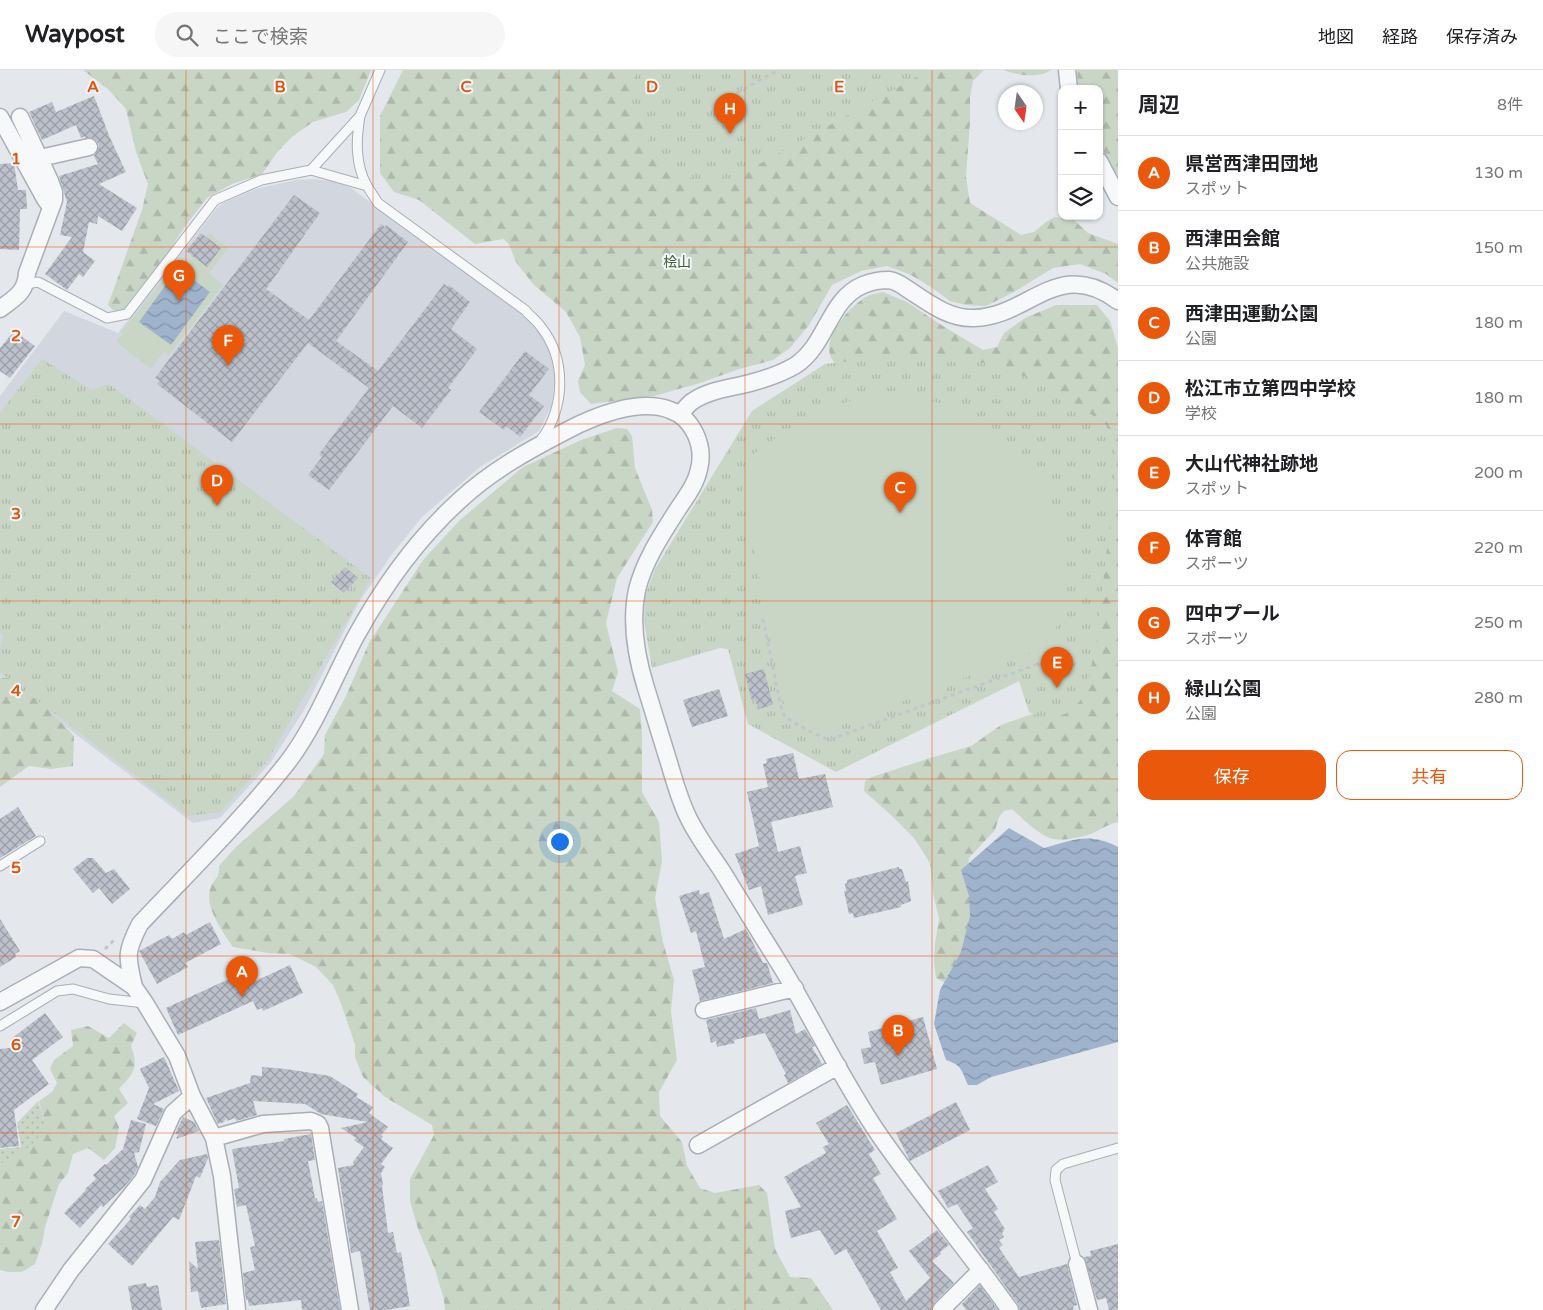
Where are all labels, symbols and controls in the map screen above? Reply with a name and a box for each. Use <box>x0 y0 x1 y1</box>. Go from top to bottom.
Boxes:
search box <box>155 12 505 57</box>
text: Waypost <box>25 20 125 49</box>
icon: search <box>173 21 201 49</box>
text: ここで検索 <box>213 26 308 48</box>
text: 地図 <box>1318 26 1354 48</box>
text: 経路 <box>1382 26 1418 48</box>
text: 保存済み <box>1446 26 1518 48</box>
text: A <box>87 77 99 97</box>
text: B <box>274 77 286 97</box>
text: C <box>460 77 472 97</box>
text: D <box>646 77 658 97</box>
text: E <box>834 77 844 97</box>
north arrow <box>998 85 1043 130</box>
map controls <box>1058 85 1103 220</box>
button: + <box>1058 85 1103 130</box>
pin: H <box>714 93 746 134</box>
text: 周辺 <box>1138 93 1180 118</box>
text: 8件 <box>1497 95 1523 115</box>
button: − <box>1058 130 1103 175</box>
text: 1 <box>11 149 21 169</box>
text: 県営西津田団地 <box>1185 153 1318 175</box>
text: A <box>1148 163 1160 183</box>
text: 130 m <box>1474 163 1523 183</box>
button: layers <box>1058 175 1103 220</box>
text: スポット <box>1185 179 1249 199</box>
text: 西津田会館 <box>1185 228 1280 250</box>
text: B <box>1148 238 1160 258</box>
text: 150 m <box>1474 238 1523 258</box>
park label: 桧山 <box>663 254 691 271</box>
text: 公共施設 <box>1185 254 1249 274</box>
pin: G <box>163 260 195 301</box>
text: 西津田運動公園 <box>1185 303 1318 325</box>
text: C <box>1148 313 1160 333</box>
text: 180 m <box>1474 313 1523 333</box>
pin: F <box>212 325 244 366</box>
text: 2 <box>11 326 21 346</box>
text: 公園 <box>1185 329 1217 349</box>
text: 松江市立第四中学校 <box>1185 378 1356 400</box>
text: D <box>1148 388 1160 408</box>
text: 180 m <box>1474 388 1523 408</box>
text: 学校 <box>1185 404 1217 424</box>
text: 大山代神社跡地 <box>1185 453 1318 475</box>
text: E <box>1149 463 1159 483</box>
text: 200 m <box>1474 463 1523 483</box>
pin: D <box>201 465 233 506</box>
pin: C <box>884 472 916 513</box>
text: スポット <box>1185 479 1249 499</box>
text: 3 <box>11 504 21 524</box>
text: 体育館 <box>1185 528 1242 550</box>
text: F <box>1149 538 1159 558</box>
text: 220 m <box>1474 538 1523 558</box>
text: スポーツ <box>1185 554 1249 574</box>
text: 四中プール <box>1185 603 1280 625</box>
text: G <box>1148 613 1160 633</box>
text: 250 m <box>1474 613 1523 633</box>
text: スポーツ <box>1185 629 1249 649</box>
pin: E <box>1041 647 1073 688</box>
text: 緑山公園 <box>1185 678 1261 700</box>
text: 4 <box>11 681 21 701</box>
text: H <box>1148 688 1160 708</box>
text: 280 m <box>1474 688 1523 708</box>
text: 公園 <box>1185 704 1217 724</box>
button: 保存 <box>1138 750 1326 800</box>
button: 共有 <box>1336 750 1523 800</box>
your location <box>547 829 573 855</box>
text: 5 <box>11 858 21 878</box>
pin: A <box>226 956 258 997</box>
pin: B <box>882 1015 914 1056</box>
text: 6 <box>11 1035 21 1055</box>
text: 7 <box>11 1212 21 1232</box>

